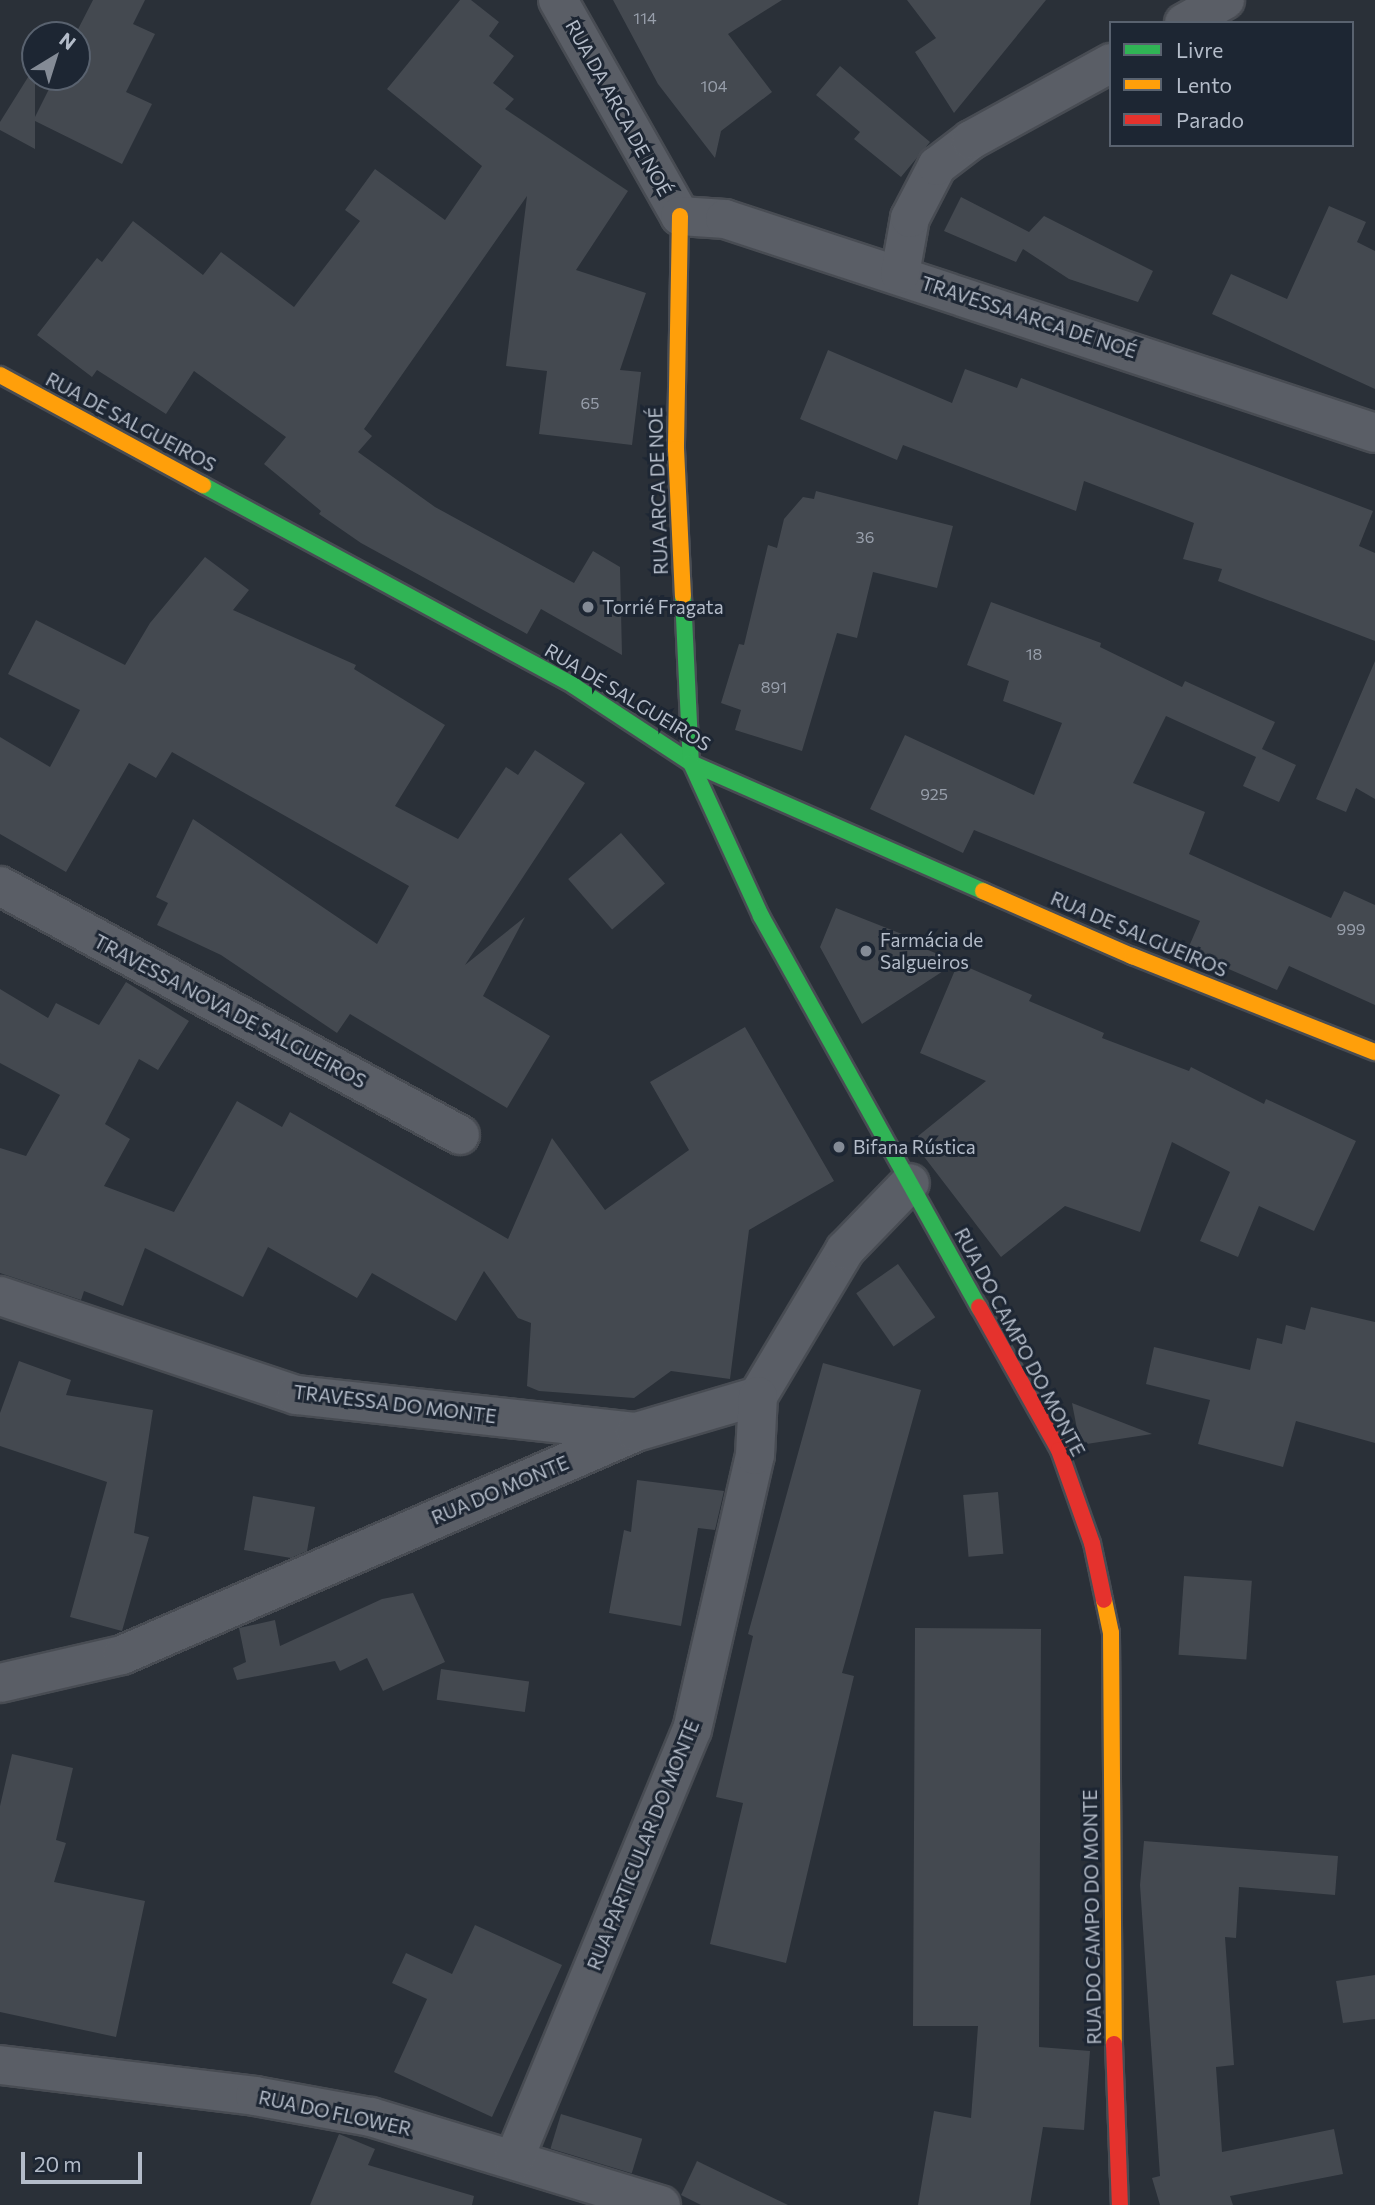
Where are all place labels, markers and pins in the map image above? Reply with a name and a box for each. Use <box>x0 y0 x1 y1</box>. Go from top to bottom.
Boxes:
place label: Torrié Fragata <box>602 596 724 618</box>
marker: Torrié Fragata <box>580 599 596 615</box>
place label: Farmácia de Salgueiros <box>880 929 983 973</box>
marker: Farmácia de Salgueiros <box>858 943 874 959</box>
place label: Bifana Rústica <box>853 1136 976 1158</box>
marker: Bifana Rústica <box>831 1139 847 1155</box>

